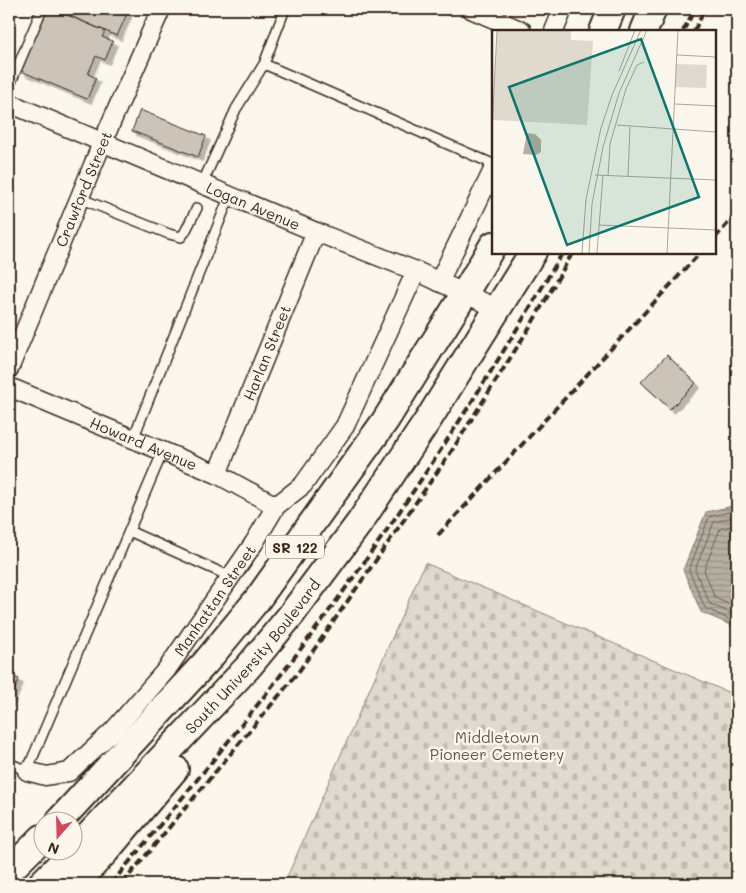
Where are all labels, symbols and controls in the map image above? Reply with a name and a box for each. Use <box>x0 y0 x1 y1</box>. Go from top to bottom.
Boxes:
inset map <box>492 30 716 254</box>
street label: Crawford Street <box>51 128 116 250</box>
street label: Logan Avenue <box>203 177 303 234</box>
street label: Harlan Street <box>238 302 295 404</box>
street label: Howard Avenue <box>87 412 200 475</box>
road number: SR 122 <box>266 536 324 558</box>
street label: Manhattan Street <box>169 541 260 660</box>
street label: South University Boulevard <box>180 575 324 738</box>
park label: Middletown Pioneer Cemetery <box>430 727 564 764</box>
north arrow <box>32 810 82 860</box>
text: N <box>45 838 62 859</box>

